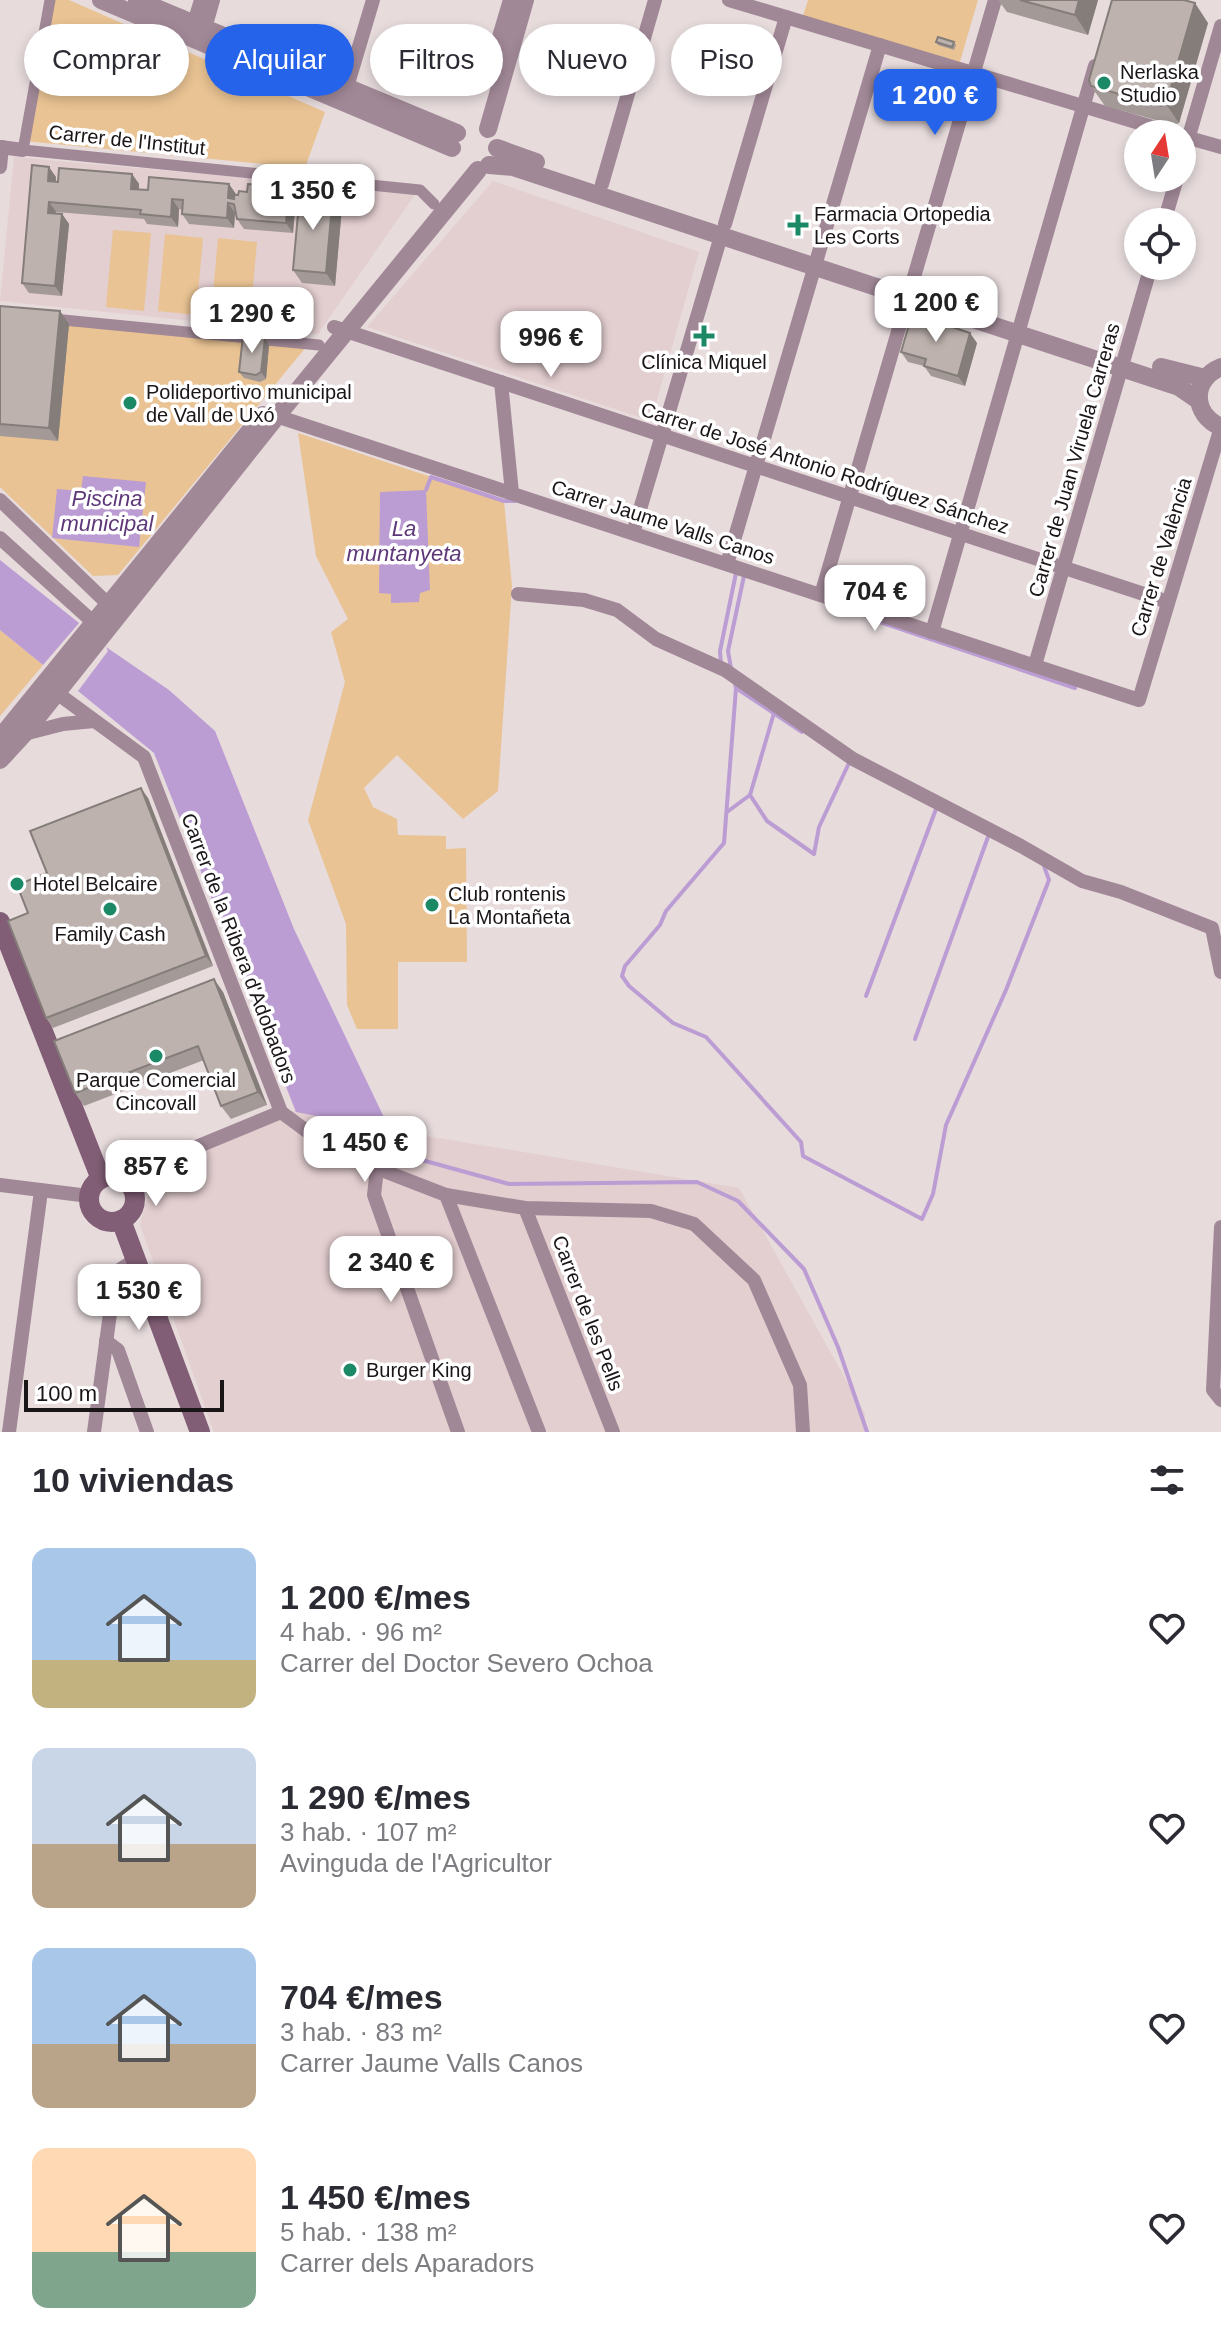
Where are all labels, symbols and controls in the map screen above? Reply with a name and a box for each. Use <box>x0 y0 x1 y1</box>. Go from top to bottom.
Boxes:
chip: Comprar <box>24 24 189 96</box>
chip: Alquilar <box>205 24 354 96</box>
chip: Filtros <box>370 24 503 96</box>
chip: Nuevo <box>519 24 655 96</box>
chip: Piso <box>671 24 782 96</box>
place label: Nerlaska Studio <box>1120 61 1200 106</box>
pin: 1 200 € <box>861 69 1009 137</box>
marker: Nerlaska Studio <box>1095 74 1113 92</box>
text: 1 200 € <box>892 80 978 110</box>
north arrow <box>1124 120 1196 192</box>
map controls <box>1124 120 1196 280</box>
street label: Carrer de l'Institut <box>48 121 207 159</box>
pin: 1 350 € <box>239 164 387 232</box>
text: 1 350 € <box>270 175 356 205</box>
place label: Farmacia Ortopedia Les Corts <box>814 203 992 248</box>
button: locate <box>1124 208 1196 280</box>
marker: Farmacia Ortopedia Les Corts <box>789 216 807 234</box>
pin: 1 200 € <box>862 276 1010 344</box>
pin: 1 290 € <box>178 287 326 355</box>
text: 1 200 € <box>893 287 979 317</box>
text: 1 290 € <box>209 298 295 328</box>
pin: 996 € <box>495 311 607 379</box>
street label: Carrer de Juan Viruela Carreras <box>1024 320 1124 600</box>
text: 996 € <box>518 322 584 352</box>
marker: Clínica Miquel <box>693 325 715 347</box>
place label: Clínica Miquel <box>641 351 767 373</box>
place label: Polideportivo municipal de Vall de Uxó <box>146 381 352 426</box>
marker: Polideportivo municipal de Vall de Uxó <box>121 394 139 412</box>
street label: Carrer de José Antonio Rodríguez Sánchez <box>638 398 1012 538</box>
street label: Carrer de València <box>1126 474 1196 639</box>
street label: Carrer Jaume Valls Canos <box>549 476 777 568</box>
water label: Piscina municipal <box>61 486 155 536</box>
water label: La muntanyeta <box>347 516 461 566</box>
pin: 704 € <box>819 565 931 633</box>
text: 704 € <box>842 576 908 606</box>
street label: Carrer de la Ribera d'Adobadors <box>177 810 301 1086</box>
place label: Hotel Belcaire <box>33 873 158 895</box>
marker: Hotel Belcaire <box>8 875 26 893</box>
place label: Club rontenis La Montañeta <box>448 883 571 928</box>
marker: Club rontenis La Montañeta <box>423 896 441 914</box>
marker: Family Cash <box>101 900 119 918</box>
place label: Family Cash <box>54 923 166 945</box>
marker: Parque Comercial Cincovall <box>147 1047 165 1065</box>
place label: Parque Comercial Cincovall <box>76 1069 236 1114</box>
pin: 1 450 € <box>291 1116 439 1184</box>
text: 1 450 € <box>322 1127 408 1157</box>
pin: 857 € <box>100 1140 212 1208</box>
text: 857 € <box>123 1151 189 1181</box>
street label: Carrer de les Pells <box>548 1232 628 1394</box>
pin: 2 340 € <box>317 1236 465 1304</box>
text: 2 340 € <box>348 1247 434 1277</box>
pin: 1 530 € <box>65 1264 213 1332</box>
text: 1 530 € <box>96 1275 182 1305</box>
place label: Burger King <box>366 1359 472 1381</box>
marker: Burger King <box>341 1361 359 1379</box>
scale bar <box>24 1376 224 1412</box>
text: 100 m <box>36 1381 97 1406</box>
icon: filters <box>1145 1458 1189 1502</box>
text: 10 viviendas <box>32 1461 234 1499</box>
text: 1 200 €/mes <box>280 1578 471 1616</box>
icon: home <box>96 1580 192 1676</box>
icon: heart <box>1145 1606 1189 1650</box>
text: 4 hab. · 96 m² <box>280 1617 442 1647</box>
text: Carrer del Doctor Severo Ochoa <box>280 1648 653 1678</box>
text: 1 290 €/mes <box>280 1778 471 1816</box>
icon: home <box>96 1780 192 1876</box>
icon: heart <box>1145 1806 1189 1850</box>
text: 3 hab. · 107 m² <box>280 1817 456 1847</box>
text: Avinguda de l'Agricultor <box>280 1848 552 1878</box>
text: 704 €/mes <box>280 1978 443 2016</box>
icon: home <box>96 1980 192 2076</box>
icon: heart <box>1145 2006 1189 2050</box>
text: 3 hab. · 83 m² <box>280 2017 442 2047</box>
text: Carrer Jaume Valls Canos <box>280 2048 583 2078</box>
text: 1 450 €/mes <box>280 2178 471 2216</box>
icon: home <box>96 2180 192 2276</box>
icon: heart <box>1145 2206 1189 2250</box>
text: 5 hab. · 138 m² <box>280 2217 456 2247</box>
text: Carrer dels Aparadors <box>280 2248 534 2278</box>

